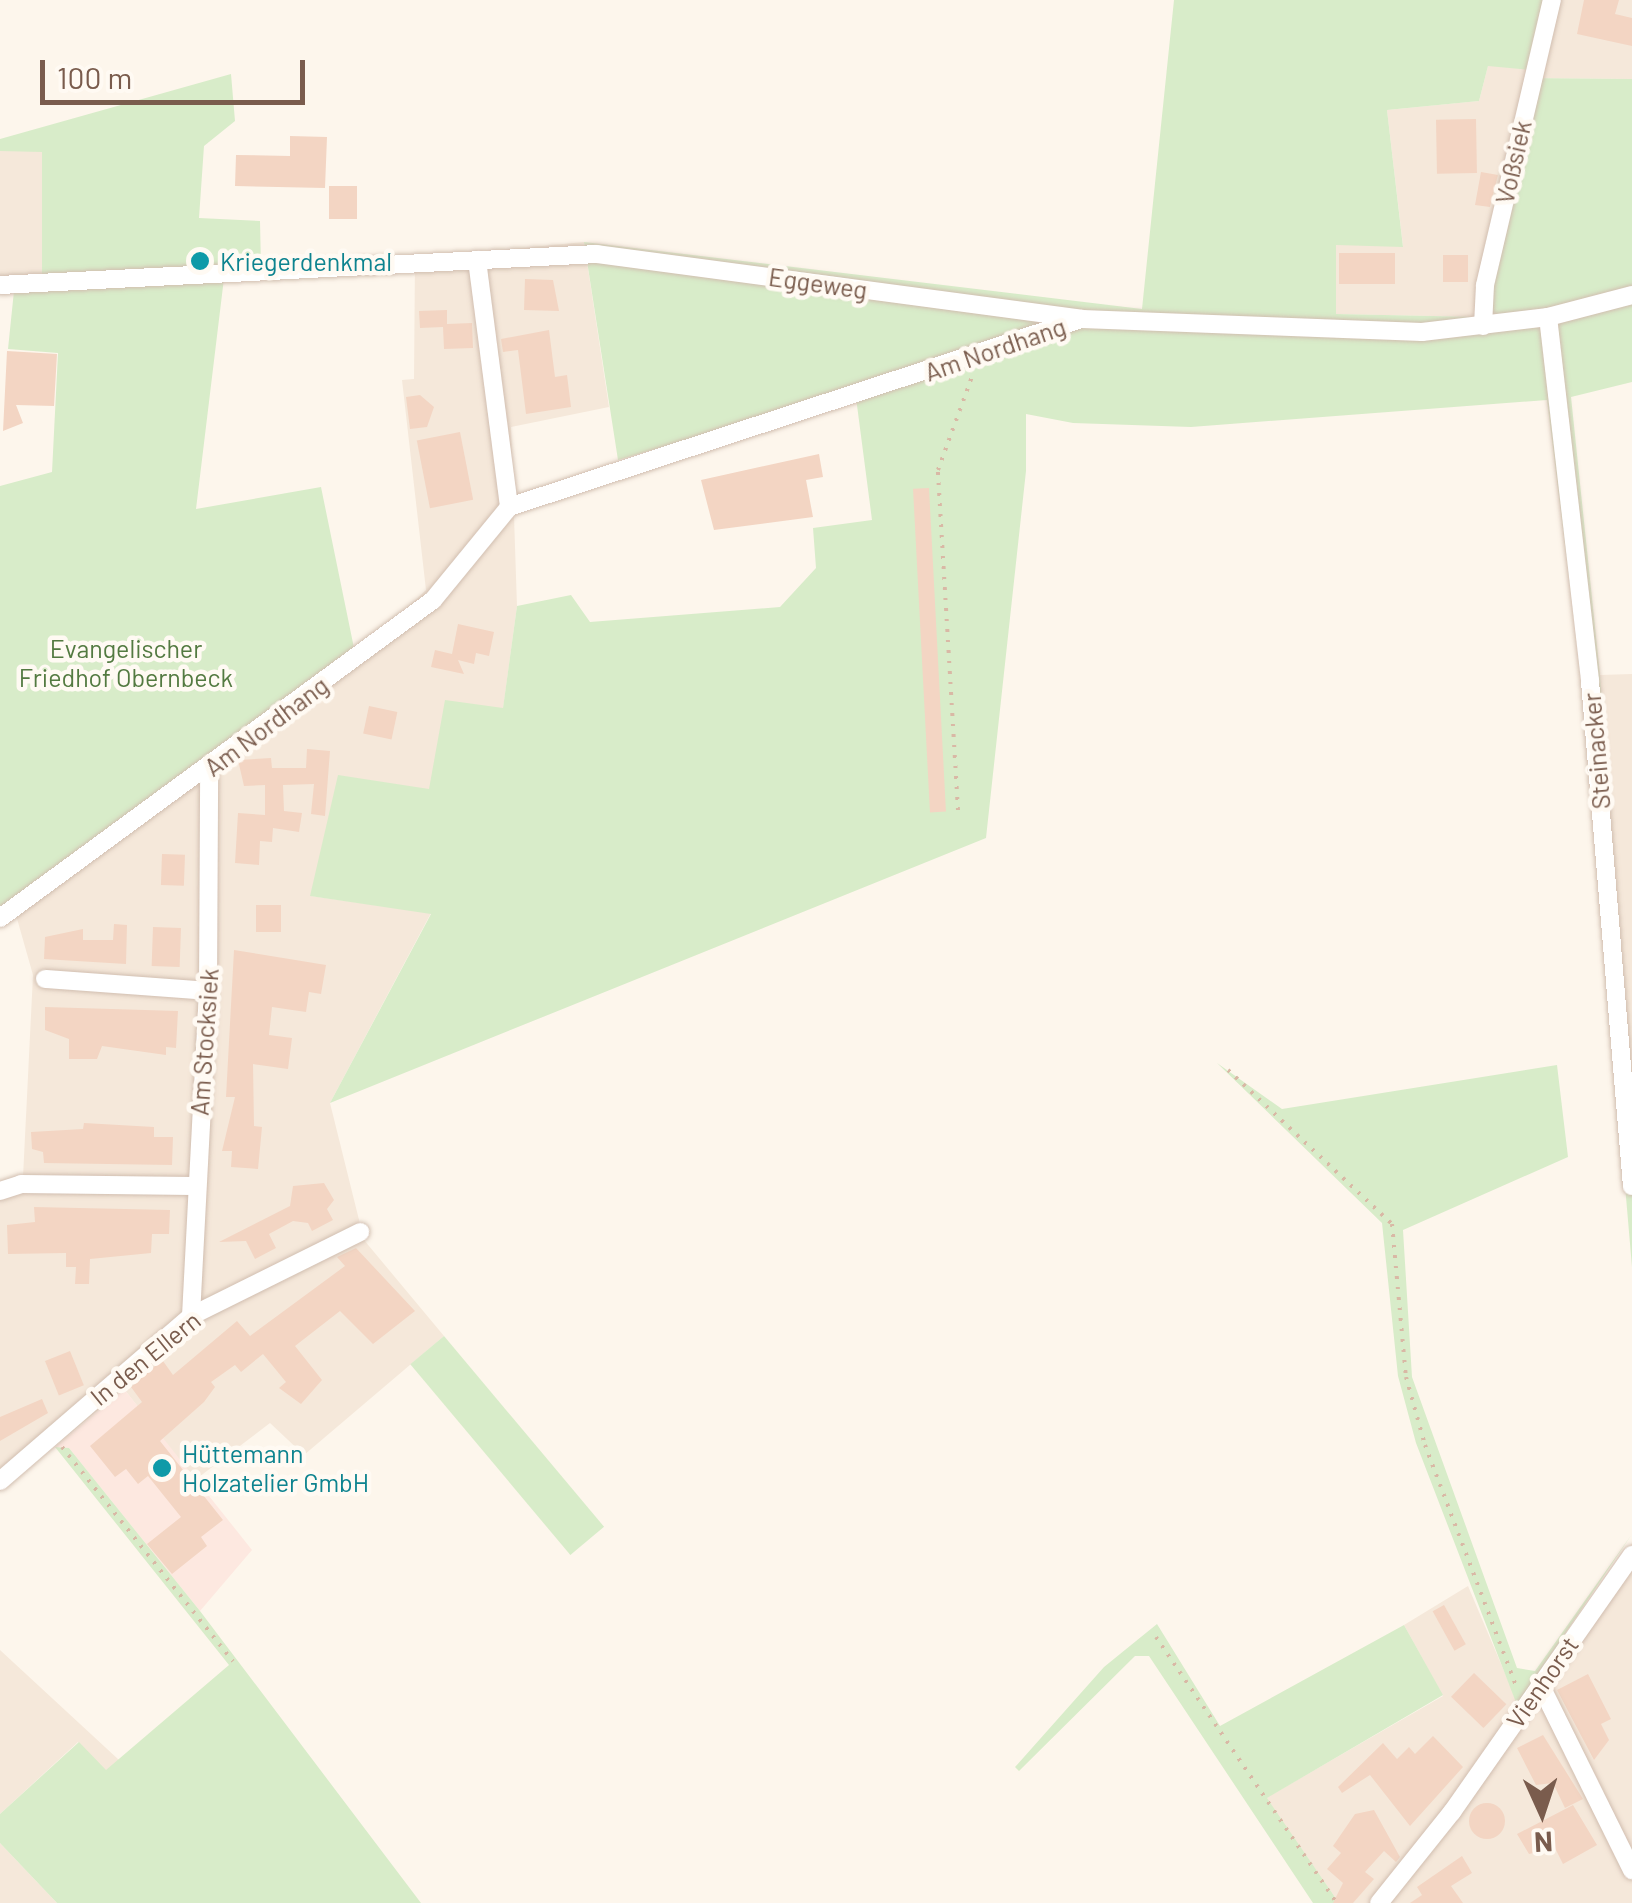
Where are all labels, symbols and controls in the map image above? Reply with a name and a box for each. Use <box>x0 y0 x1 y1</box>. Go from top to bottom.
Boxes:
scale bar <box>45 40 310 102</box>
text: 100 m <box>57 59 132 95</box>
street label: Voßsiek <box>1489 117 1537 207</box>
place label: Kriegerdenkmal <box>220 246 392 276</box>
marker: Kriegerdenkmal <box>189 250 211 272</box>
street label: Eggeweg <box>767 261 869 305</box>
street label: Am Nordhang <box>921 311 1069 387</box>
park label: Evangelischer Friedhof Obernbeck <box>19 634 233 693</box>
street label: Am Nordhang <box>198 670 334 782</box>
street label: Steinacker <box>1576 692 1616 810</box>
street label: Am Stocksiek <box>184 967 224 1117</box>
street label: In den Ellern <box>84 1305 206 1411</box>
place label: Hüttemann Holzatelier GmbH <box>182 1439 369 1498</box>
marker: Hüttemann Holzatelier GmbH <box>151 1457 173 1479</box>
street label: Vienhorst <box>1500 1630 1584 1734</box>
north arrow <box>1492 1763 1592 1863</box>
text: N <box>1533 1825 1554 1860</box>

